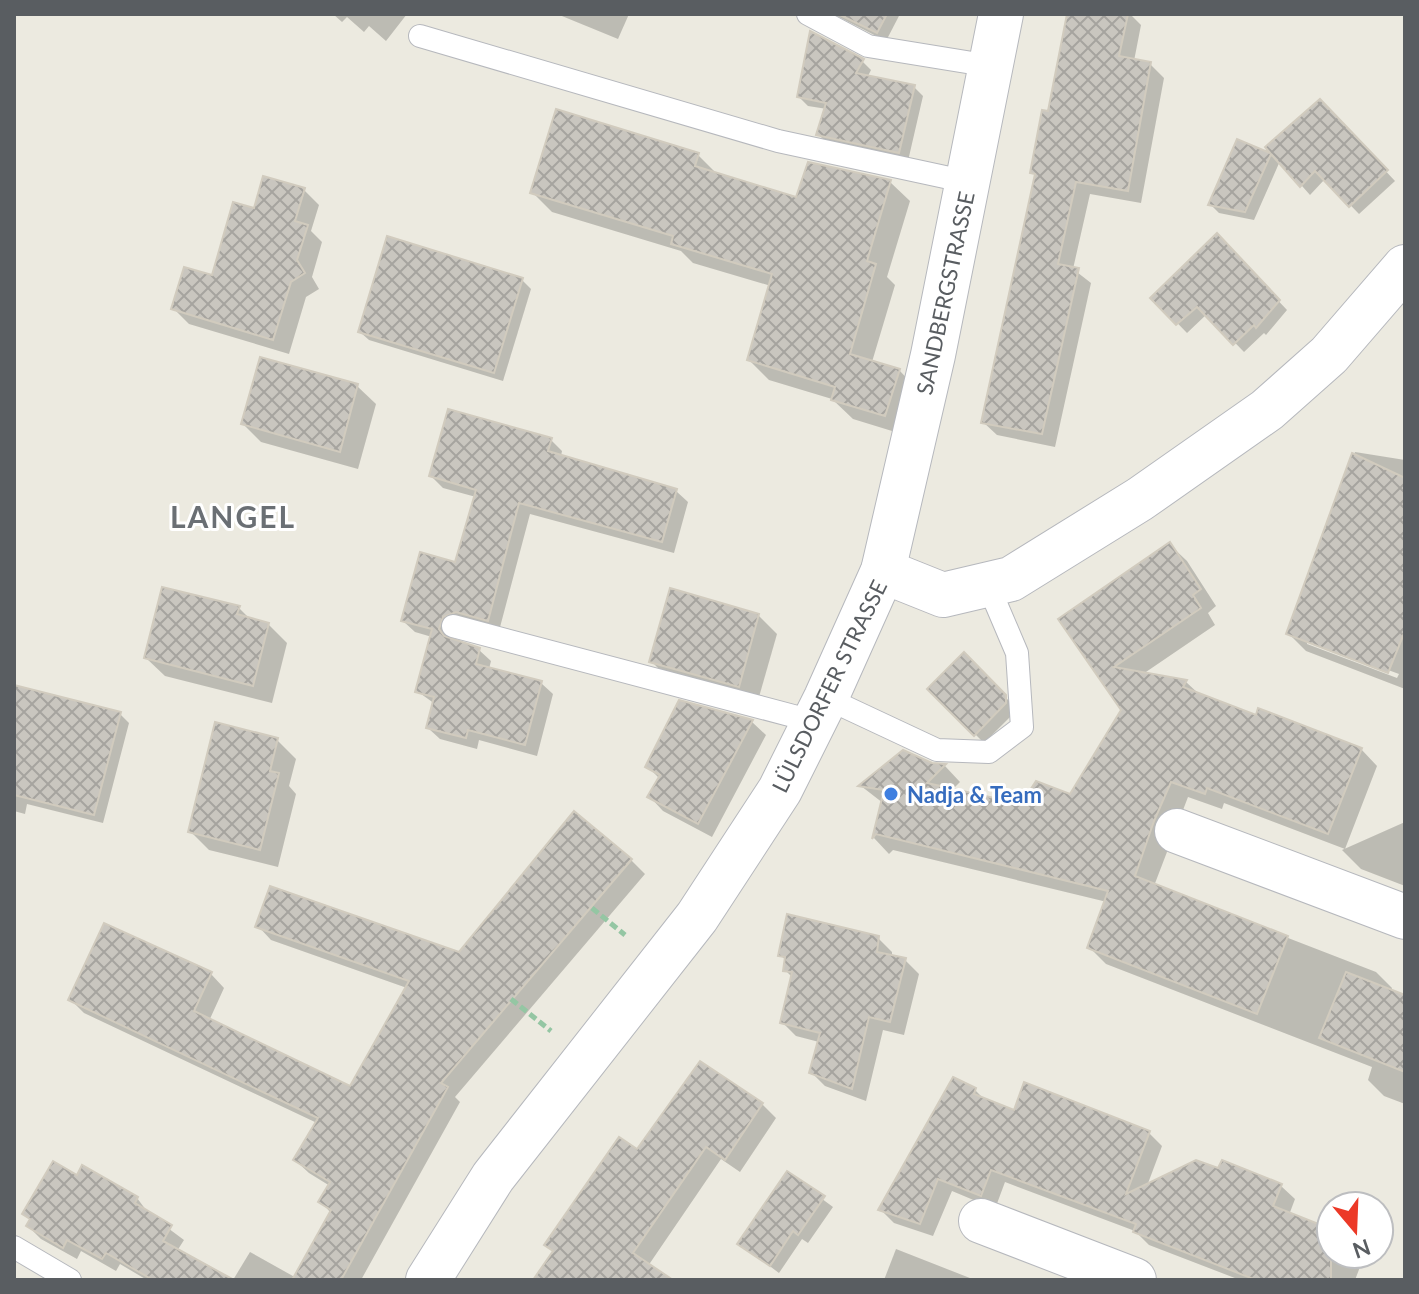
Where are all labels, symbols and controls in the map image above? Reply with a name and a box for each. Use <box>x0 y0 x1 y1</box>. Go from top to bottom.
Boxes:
street label: SANDBERGSTRASSE <box>910 189 980 397</box>
district label: LANGEL <box>170 498 296 534</box>
street label: LÜLSDORFER STRASSE <box>766 575 892 797</box>
place label: Nadja & Team <box>907 781 1042 808</box>
marker: Nadja & Team <box>882 785 900 803</box>
north arrow <box>1315 1190 1395 1270</box>
text: N <box>1349 1234 1374 1265</box>

